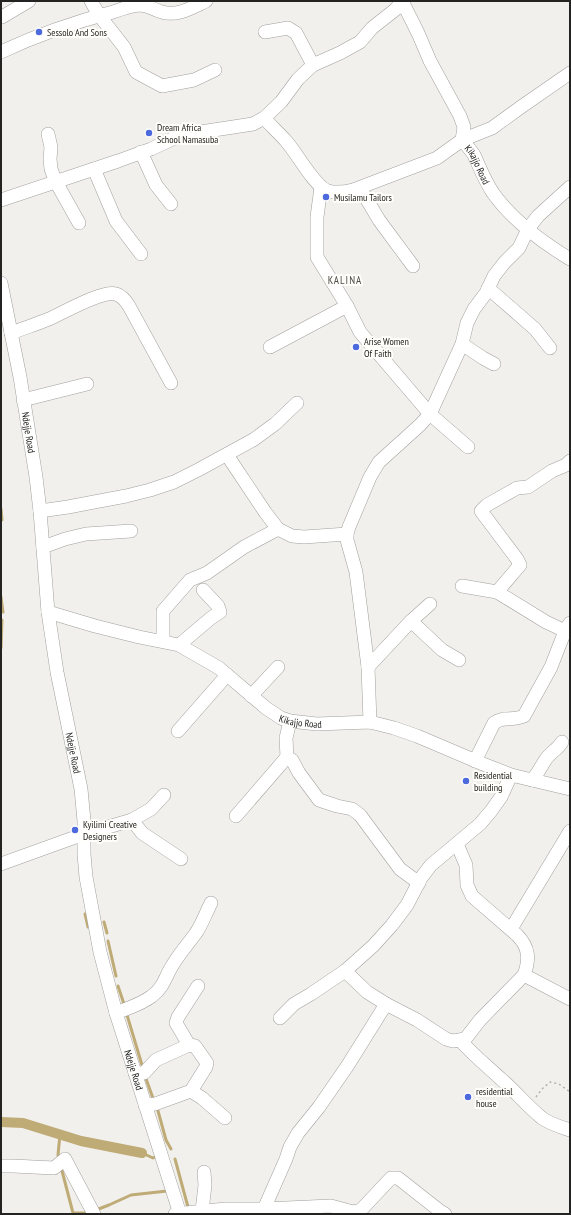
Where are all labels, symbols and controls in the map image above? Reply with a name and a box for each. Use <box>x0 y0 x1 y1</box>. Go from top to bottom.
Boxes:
place label: Sessolo And Sons <box>47 26 108 39</box>
marker: Sessolo And Sons <box>34 27 44 37</box>
place label: Dream Africa School Namasuba <box>157 121 218 146</box>
marker: Dream Africa School Namasuba <box>144 128 154 138</box>
street label: Kikajjo Road <box>462 142 493 187</box>
place label: Musilamu Tailors <box>334 191 392 204</box>
marker: Musilamu Tailors <box>321 192 331 202</box>
district label: KALINA <box>328 273 362 287</box>
place label: Arise Women Of Faith <box>364 335 409 360</box>
marker: Arise Women Of Faith <box>351 342 361 352</box>
street label: Ndejje Road <box>19 411 39 454</box>
street label: Kikajjo Road <box>278 711 322 730</box>
street label: Ndejje Road <box>63 731 84 775</box>
place label: Residential building <box>474 769 513 794</box>
marker: Residential building <box>461 776 471 786</box>
place label: Kyilimi Creative Designers <box>83 818 137 843</box>
marker: Kyilimi Creative Designers <box>70 825 80 835</box>
street label: Ndejje Road <box>122 1048 147 1092</box>
place label: residential house <box>476 1085 513 1110</box>
marker: residential house <box>463 1092 473 1102</box>

